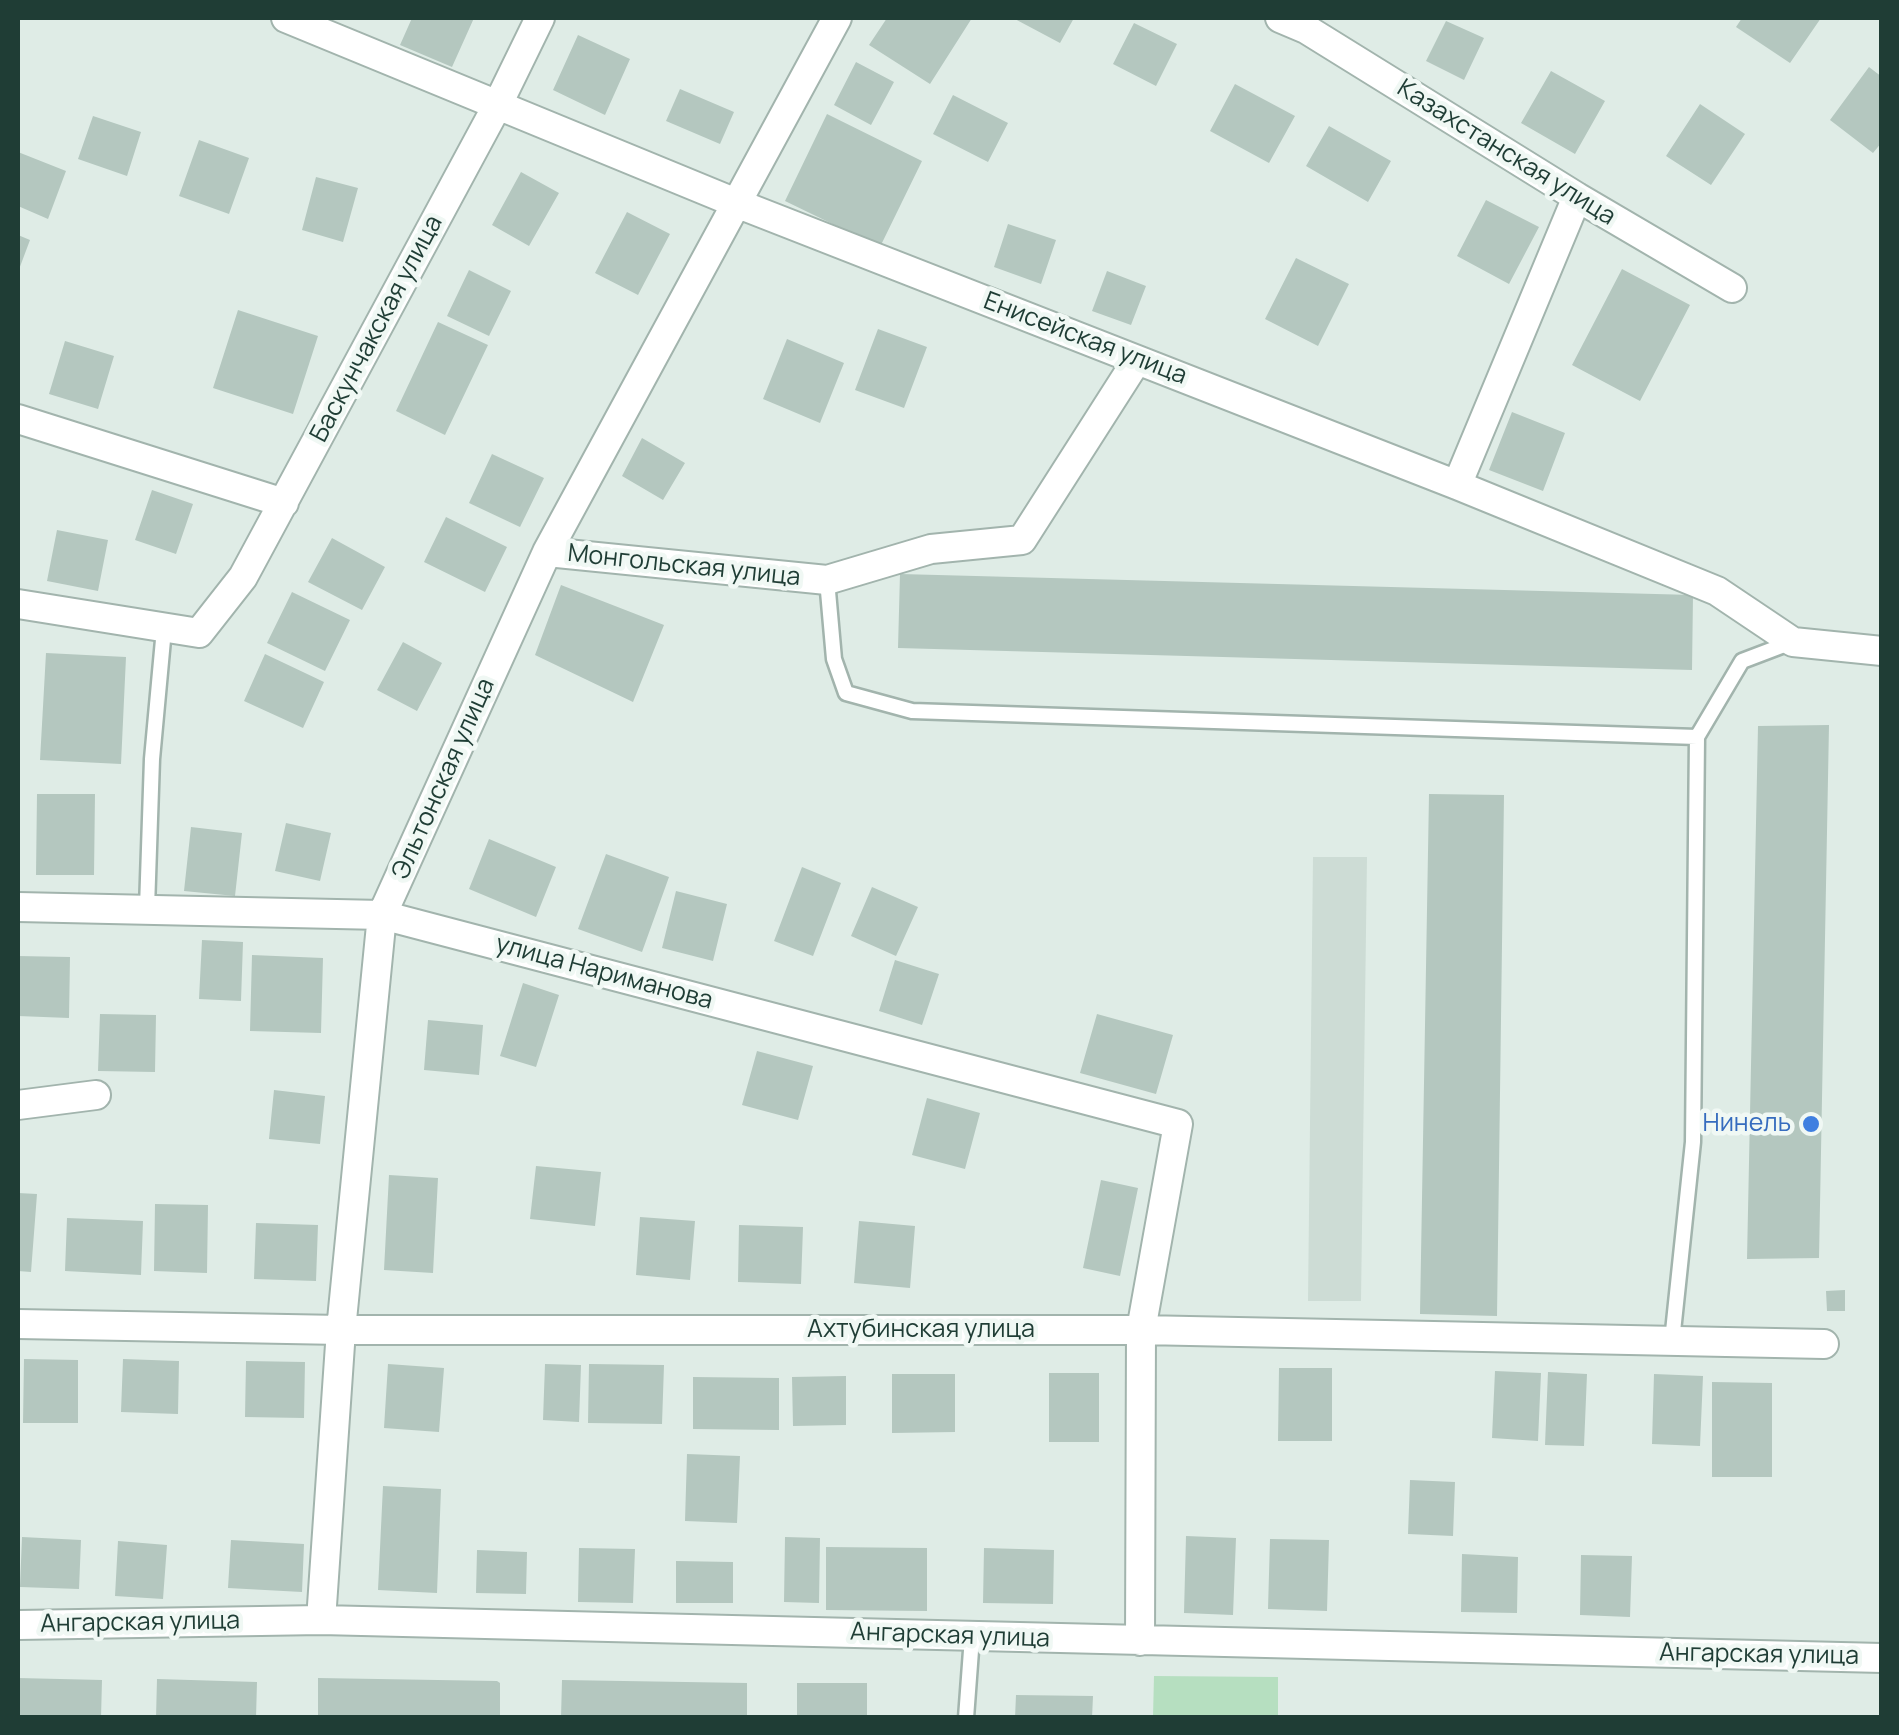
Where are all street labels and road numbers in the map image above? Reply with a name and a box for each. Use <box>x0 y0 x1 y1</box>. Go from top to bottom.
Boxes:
street label: Казахстанская улица <box>1391 74 1621 232</box>
street label: Баскунчакская улица <box>305 211 449 447</box>
street label: Енисейская улица <box>979 286 1191 392</box>
street label: Монгольская улица <box>566 539 802 593</box>
street label: Эльтонская улица <box>386 674 502 884</box>
street label: улица Нариманова <box>492 930 716 1016</box>
street label: Ахтубинская улица <box>807 1315 1035 1345</box>
street label: Ангарская улица <box>40 1606 240 1640</box>
street label: Ангарская улица <box>850 1618 1050 1654</box>
street label: Ангарская улица <box>1659 1638 1859 1672</box>

